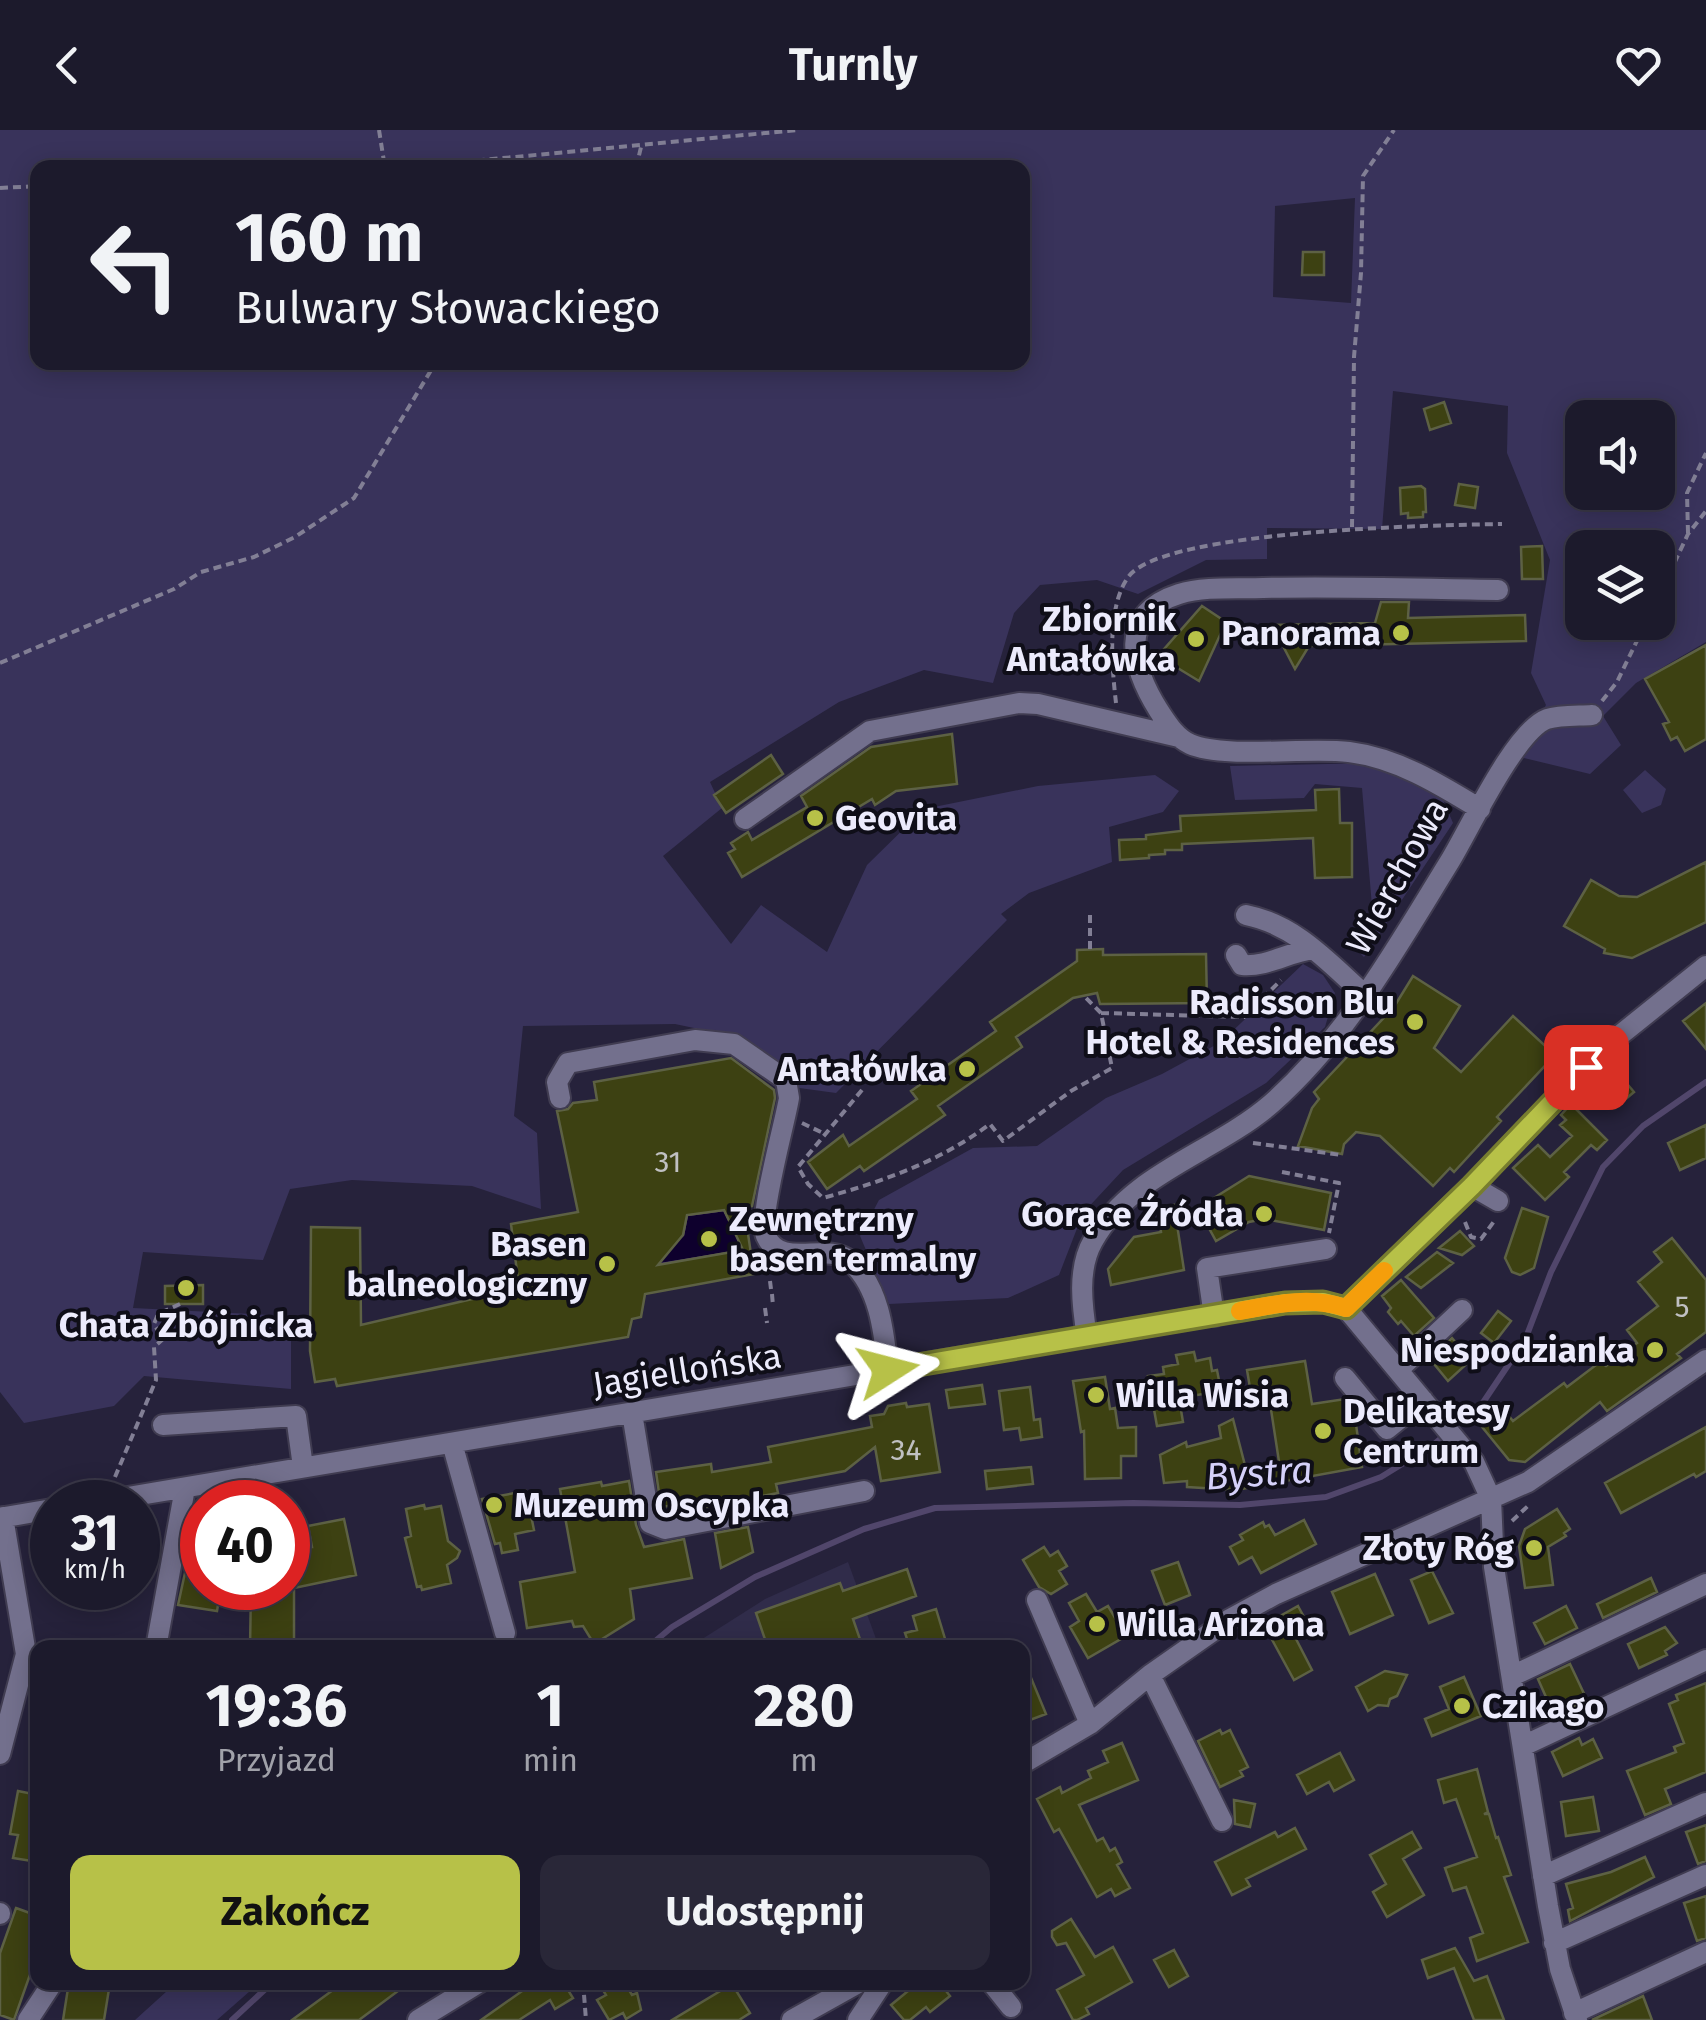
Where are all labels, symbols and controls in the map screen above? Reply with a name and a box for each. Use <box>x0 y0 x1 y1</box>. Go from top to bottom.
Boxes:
icon: back <box>40 38 95 93</box>
text: Turnly <box>789 38 917 92</box>
icon: heart <box>1611 38 1666 93</box>
text: 160 m <box>235 196 424 280</box>
icon: left <box>70 200 200 330</box>
text: Bulwary Słowackiego <box>235 281 661 335</box>
map controls <box>1565 400 1675 640</box>
button: sound <box>1565 400 1675 510</box>
button: layers <box>1565 530 1675 640</box>
place label: Zbiornik Antałówka <box>1006 598 1177 680</box>
place label: Panorama <box>1221 612 1381 654</box>
marker: Panorama <box>1390 622 1412 644</box>
marker: Zbiornik Antałówka <box>1185 628 1207 650</box>
street label: Wierchowa <box>1337 791 1457 961</box>
place label: Geovita <box>835 797 957 839</box>
marker: Geovita <box>804 807 826 829</box>
place label: Radisson Blu Hotel & Residences <box>1085 981 1395 1063</box>
marker: Radisson Blu Hotel & Residences <box>1404 1011 1426 1033</box>
pin <box>1544 1025 1629 1110</box>
icon: arrive <box>1559 1040 1614 1095</box>
place label: Antałówka <box>777 1048 947 1090</box>
marker: Antałówka <box>956 1058 978 1080</box>
house number: 31 <box>654 1144 682 1180</box>
place label: Gorące Źródła <box>1021 1192 1244 1235</box>
place label: Zewnętrzny basen termalny <box>729 1198 977 1280</box>
marker: Gorące Źródła <box>1253 1203 1275 1225</box>
place label: Basen balneologiczny <box>347 1223 588 1305</box>
marker: Zewnętrzny basen termalny <box>698 1228 720 1250</box>
marker: Basen balneologiczny <box>596 1253 618 1275</box>
marker: Chata Zbójnicka <box>175 1277 197 1299</box>
house number: 5 <box>1674 1289 1690 1325</box>
place label: Chata Zbójnicka <box>59 1304 313 1346</box>
position arrow <box>836 1318 940 1422</box>
place label: Niespodzianka <box>1400 1329 1635 1371</box>
street label: Jagiellońska <box>590 1334 784 1406</box>
marker: Niespodzianka <box>1644 1339 1666 1361</box>
place label: Willa Wisia <box>1116 1374 1289 1416</box>
marker: Willa Wisia <box>1085 1384 1107 1406</box>
place label: Delikatesy Centrum <box>1343 1390 1511 1472</box>
marker: Delikatesy Centrum <box>1312 1420 1334 1442</box>
house number: 34 <box>891 1432 921 1468</box>
water label: Bystra <box>1204 1446 1314 1500</box>
speed limit sign: 40 <box>180 1480 310 1610</box>
place label: Muzeum Oscypka <box>514 1484 789 1526</box>
marker: Muzeum Oscypka <box>483 1494 505 1516</box>
text: 31 <box>71 1503 119 1563</box>
place label: Złoty Róg <box>1363 1527 1515 1569</box>
marker: Złoty Róg <box>1523 1537 1545 1559</box>
text: km/h <box>64 1555 126 1585</box>
place label: Willa Arizona <box>1117 1603 1325 1645</box>
marker: Willa Arizona <box>1086 1613 1108 1635</box>
text: 19:36 <box>205 1670 347 1742</box>
text: 1 <box>536 1670 564 1742</box>
text: 280 <box>754 1670 854 1742</box>
place label: Czikago <box>1482 1685 1604 1727</box>
marker: Czikago <box>1451 1695 1473 1717</box>
text: Przyjazd <box>217 1741 336 1779</box>
text: min <box>523 1741 578 1779</box>
text: m <box>790 1741 818 1779</box>
button: Zakończ <box>70 1855 520 1970</box>
button: Udostępnij <box>540 1855 990 1970</box>

